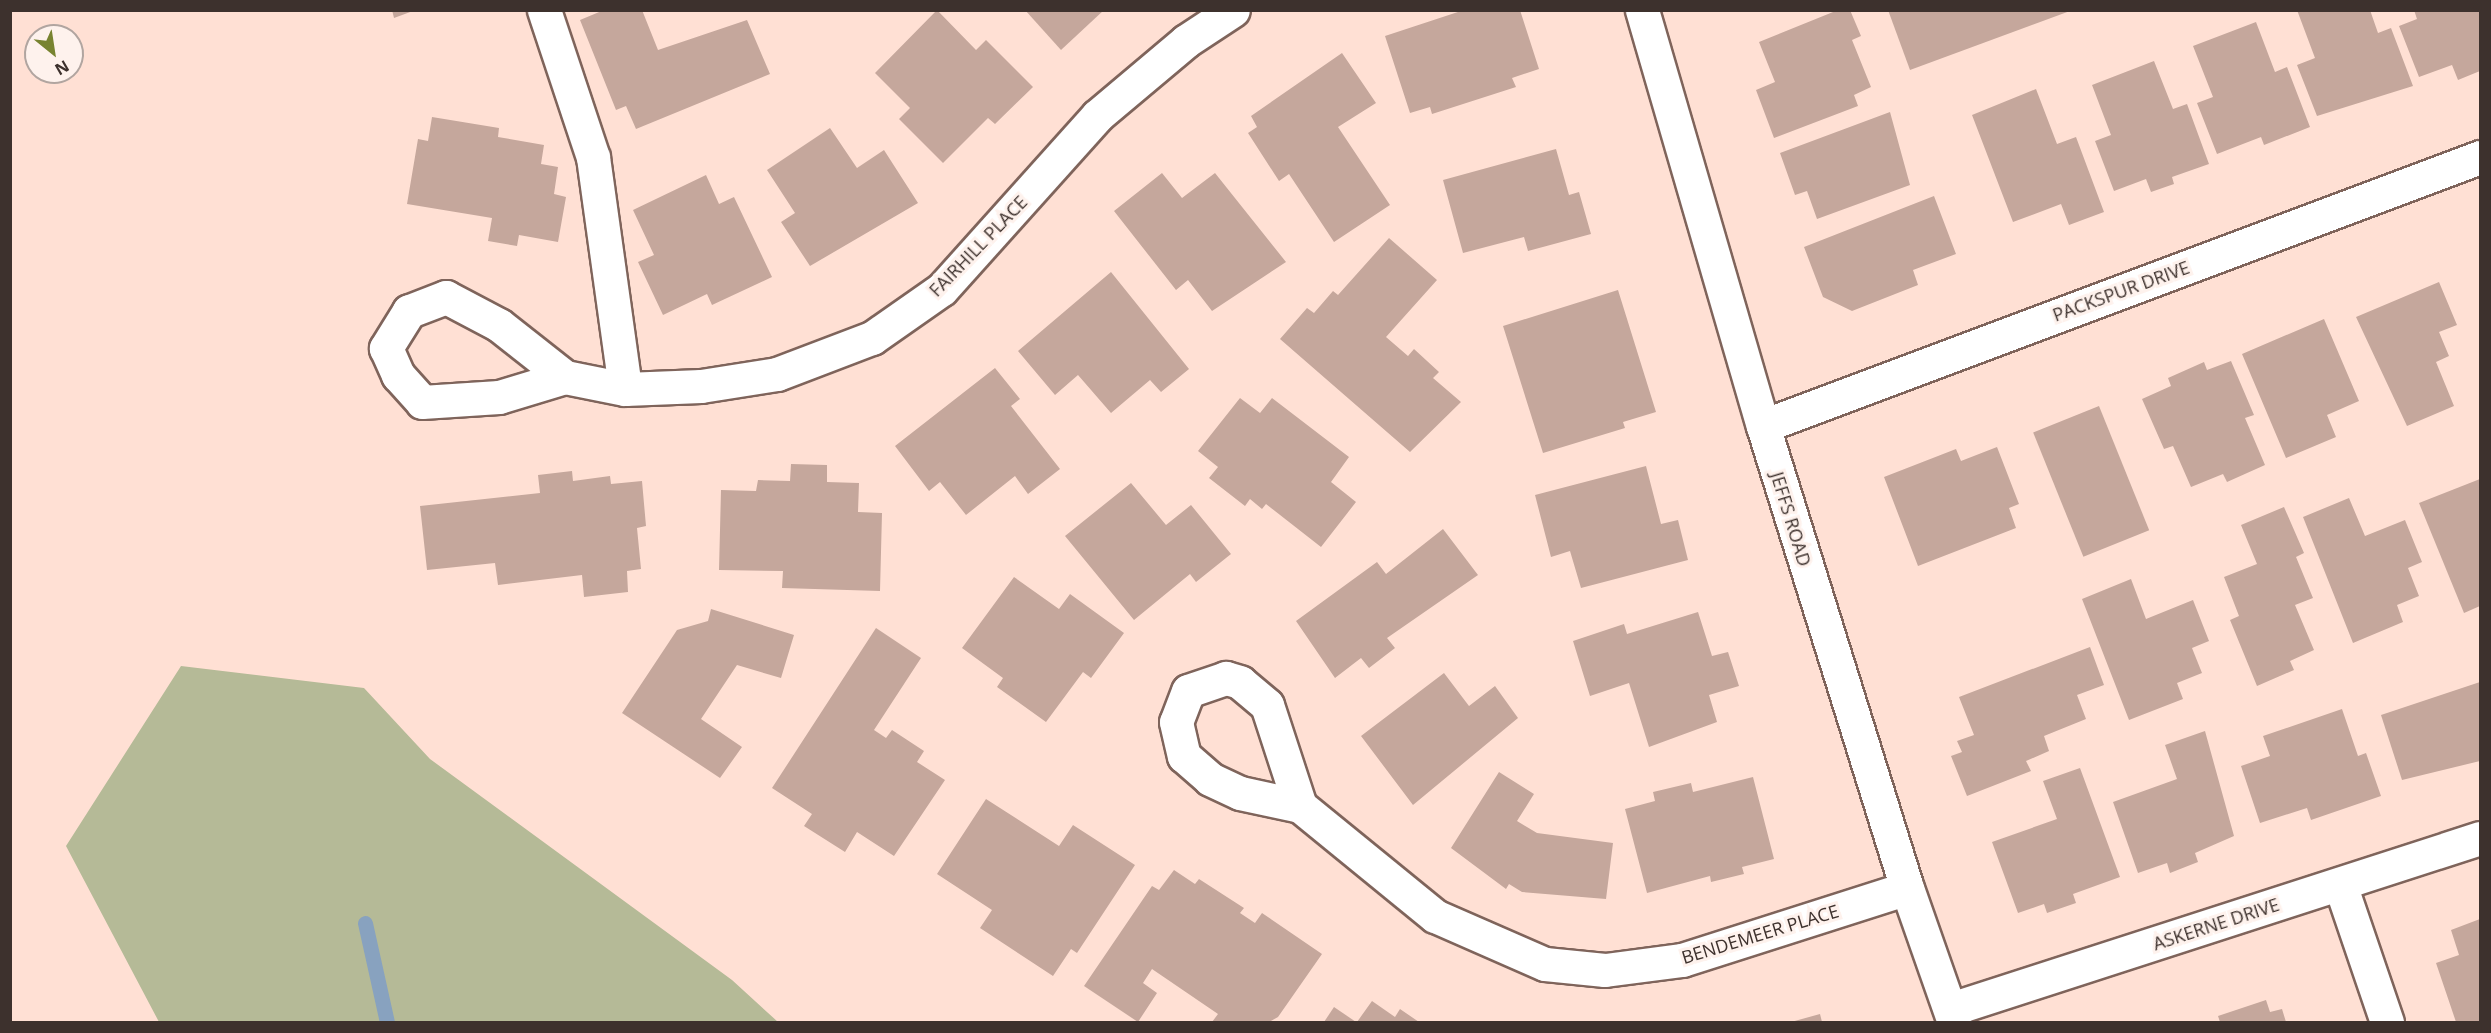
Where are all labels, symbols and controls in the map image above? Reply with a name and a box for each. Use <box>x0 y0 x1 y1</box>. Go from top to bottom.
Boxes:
north arrow <box>24 24 84 84</box>
text: N <box>51 55 73 81</box>
street label: FAIRHILL PLACE <box>925 191 1031 301</box>
street label: PACKSPUR DRIVE <box>2050 256 2192 326</box>
street label: JEFFS ROAD <box>1766 469 1816 569</box>
street label: ASKERNE DRIVE <box>2150 893 2282 955</box>
street label: BENDEMEER PLACE <box>1679 900 1841 968</box>

